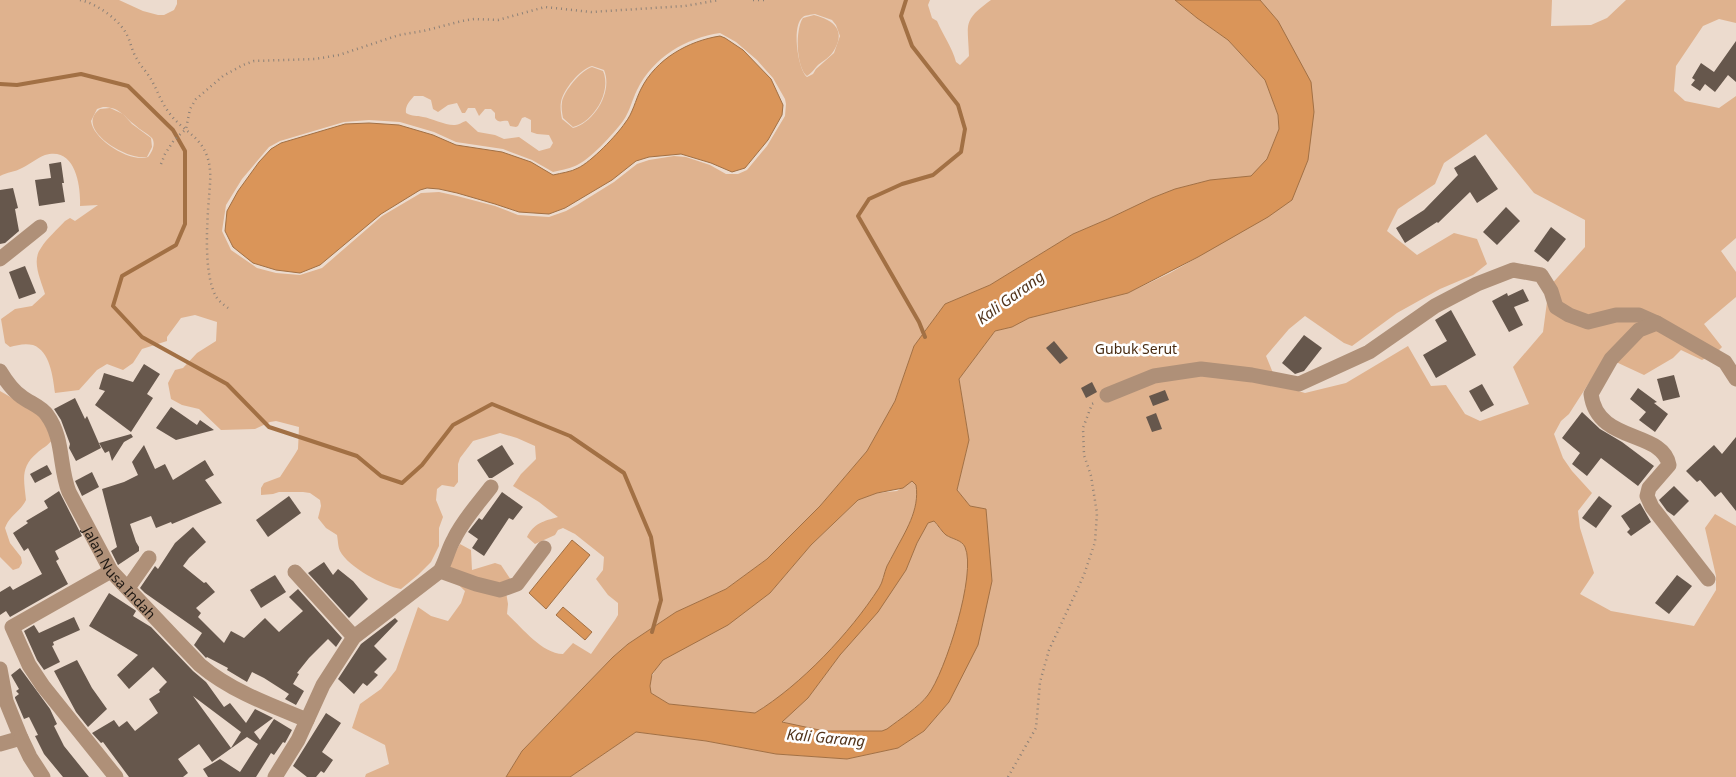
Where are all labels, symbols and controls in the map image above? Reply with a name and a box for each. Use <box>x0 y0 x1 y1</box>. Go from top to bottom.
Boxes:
water label: Kali Garang <box>972 266 1048 328</box>
park label: Gubuk Serut <box>1095 339 1177 358</box>
street label: Jalan Nusa Indah <box>79 521 161 623</box>
water label: Kali Garang <box>786 724 866 750</box>

